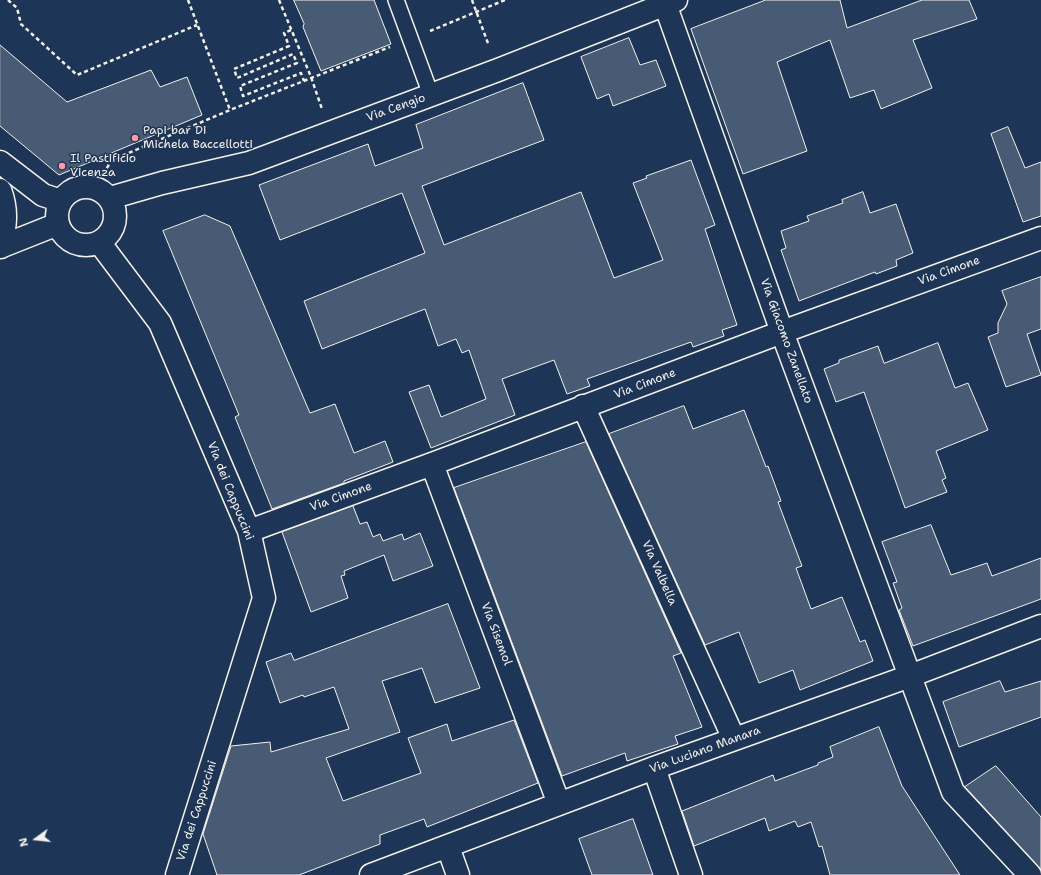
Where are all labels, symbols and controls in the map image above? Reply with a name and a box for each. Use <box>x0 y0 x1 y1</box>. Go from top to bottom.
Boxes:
street label: Via Cengio <box>365 91 427 125</box>
place label: Papi bar Di Michela Baccellotti <box>143 124 253 152</box>
marker: Papi bar Di Michela Baccellotti <box>130 133 140 143</box>
place label: Il Pastificio Vicenza <box>70 152 136 180</box>
marker: Il Pastificio Vicenza <box>57 161 67 171</box>
street label: Via Cimone <box>916 253 982 289</box>
street label: Via Giacomo Zanellato <box>757 276 815 406</box>
street label: Via Cimone <box>612 366 678 402</box>
street label: Via dei Cappuccini <box>204 440 256 542</box>
street label: Via Cimone <box>308 479 374 515</box>
street label: Via Valbella <box>638 538 680 608</box>
street label: Via Sisemol <box>477 600 515 668</box>
street label: Via Luciano Manara <box>648 723 762 777</box>
street label: Via dei Cappuccini <box>174 759 220 863</box>
north arrow <box>16 819 56 859</box>
text: N <box>16 836 32 848</box>

